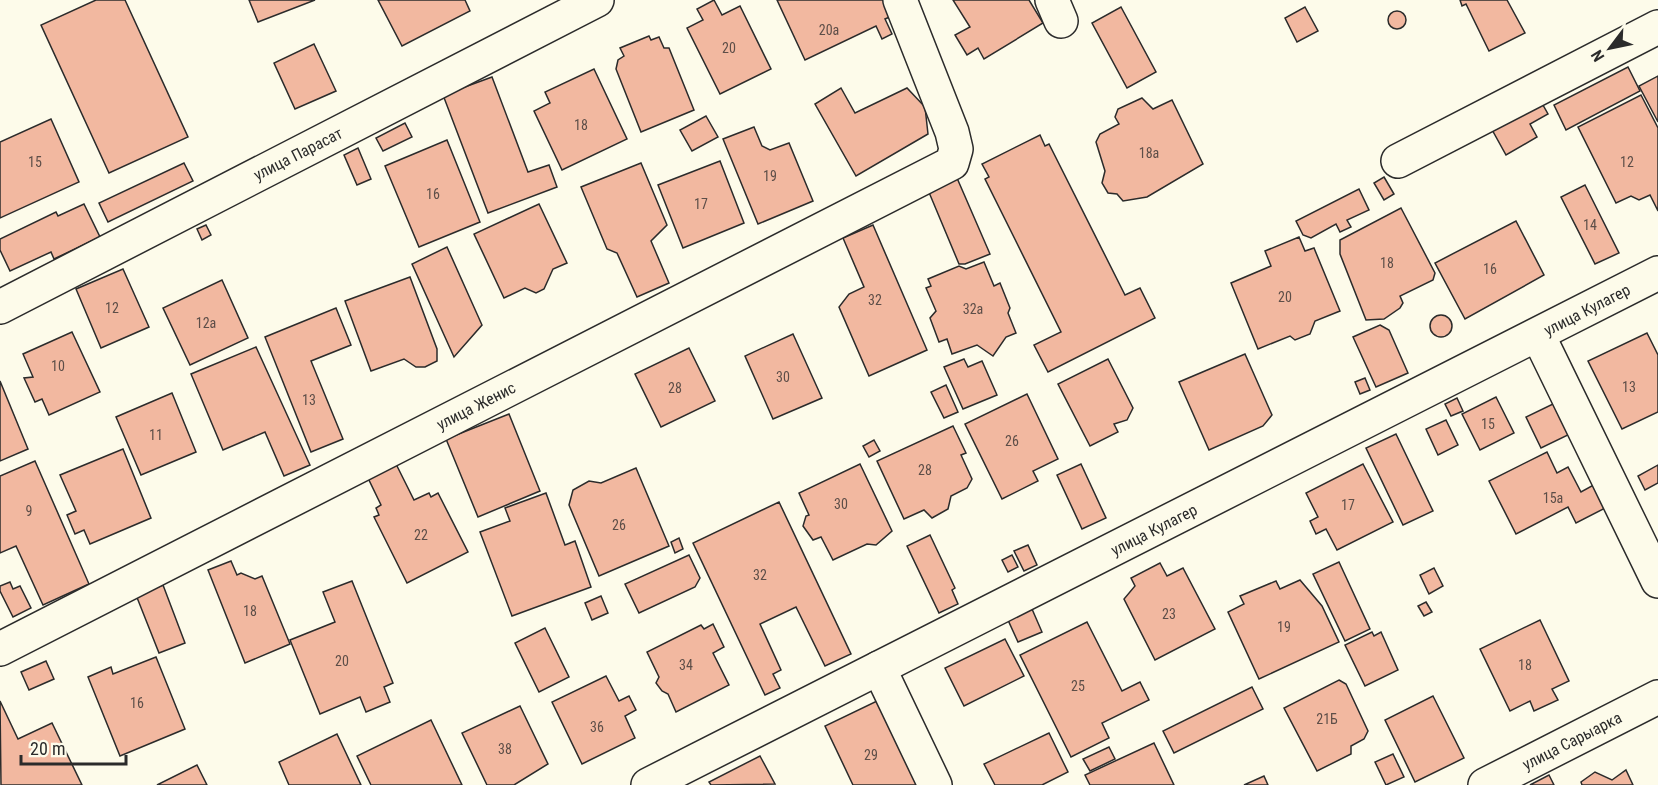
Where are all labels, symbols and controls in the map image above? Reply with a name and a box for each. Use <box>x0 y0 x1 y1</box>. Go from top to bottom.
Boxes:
north arrow <box>1580 18 1640 78</box>
house number: 20а <box>819 22 839 38</box>
house number: 20 <box>722 40 736 56</box>
text: N <box>1587 46 1608 65</box>
house number: 18 <box>574 117 588 133</box>
street label: улица Парасат <box>250 123 346 185</box>
house number: 18а <box>1139 145 1159 161</box>
house number: 15 <box>28 154 42 170</box>
house number: 12 <box>1620 154 1634 170</box>
house number: 19 <box>763 168 777 184</box>
house number: 16 <box>426 186 440 202</box>
house number: 17 <box>694 196 708 212</box>
house number: 14 <box>1583 217 1597 233</box>
house number: 18 <box>1380 255 1394 271</box>
house number: 16 <box>1483 261 1497 277</box>
street label: улица Кулагер <box>1541 280 1633 340</box>
house number: 20 <box>1278 289 1292 305</box>
house number: 32 <box>868 292 882 308</box>
house number: 12 <box>105 300 119 316</box>
house number: 32а <box>963 301 983 317</box>
house number: 12а <box>196 315 216 331</box>
house number: 10 <box>51 358 65 374</box>
house number: 30 <box>776 369 790 385</box>
street label: улица Женис <box>433 378 519 434</box>
house number: 13 <box>1622 379 1636 395</box>
house number: 28 <box>668 380 682 396</box>
house number: 13 <box>302 392 316 408</box>
house number: 15 <box>1481 416 1495 432</box>
house number: 11 <box>149 427 163 443</box>
house number: 26 <box>1005 433 1019 449</box>
house number: 28 <box>918 462 932 478</box>
house number: 15а <box>1543 490 1563 506</box>
house number: 30 <box>834 496 848 512</box>
house number: 17 <box>1341 497 1355 513</box>
street label: улица Кулагер <box>1108 500 1200 560</box>
house number: 9 <box>26 503 32 519</box>
house number: 26 <box>612 517 626 533</box>
house number: 22 <box>414 527 428 543</box>
house number: 32 <box>753 567 767 583</box>
house number: 18 <box>243 603 257 619</box>
house number: 23 <box>1162 606 1176 622</box>
house number: 19 <box>1277 619 1291 635</box>
house number: 20 <box>335 653 349 669</box>
house number: 34 <box>679 657 693 673</box>
house number: 18 <box>1518 657 1532 673</box>
house number: 25 <box>1071 678 1085 694</box>
house number: 16 <box>130 695 144 711</box>
street label: улица Сарыарка <box>1519 708 1625 774</box>
house number: 21Б <box>1316 711 1338 727</box>
house number: 36 <box>590 719 604 735</box>
scale bar <box>21 728 126 766</box>
text: 20 m <box>30 738 65 759</box>
house number: 38 <box>498 741 512 757</box>
house number: 29 <box>864 747 878 763</box>

